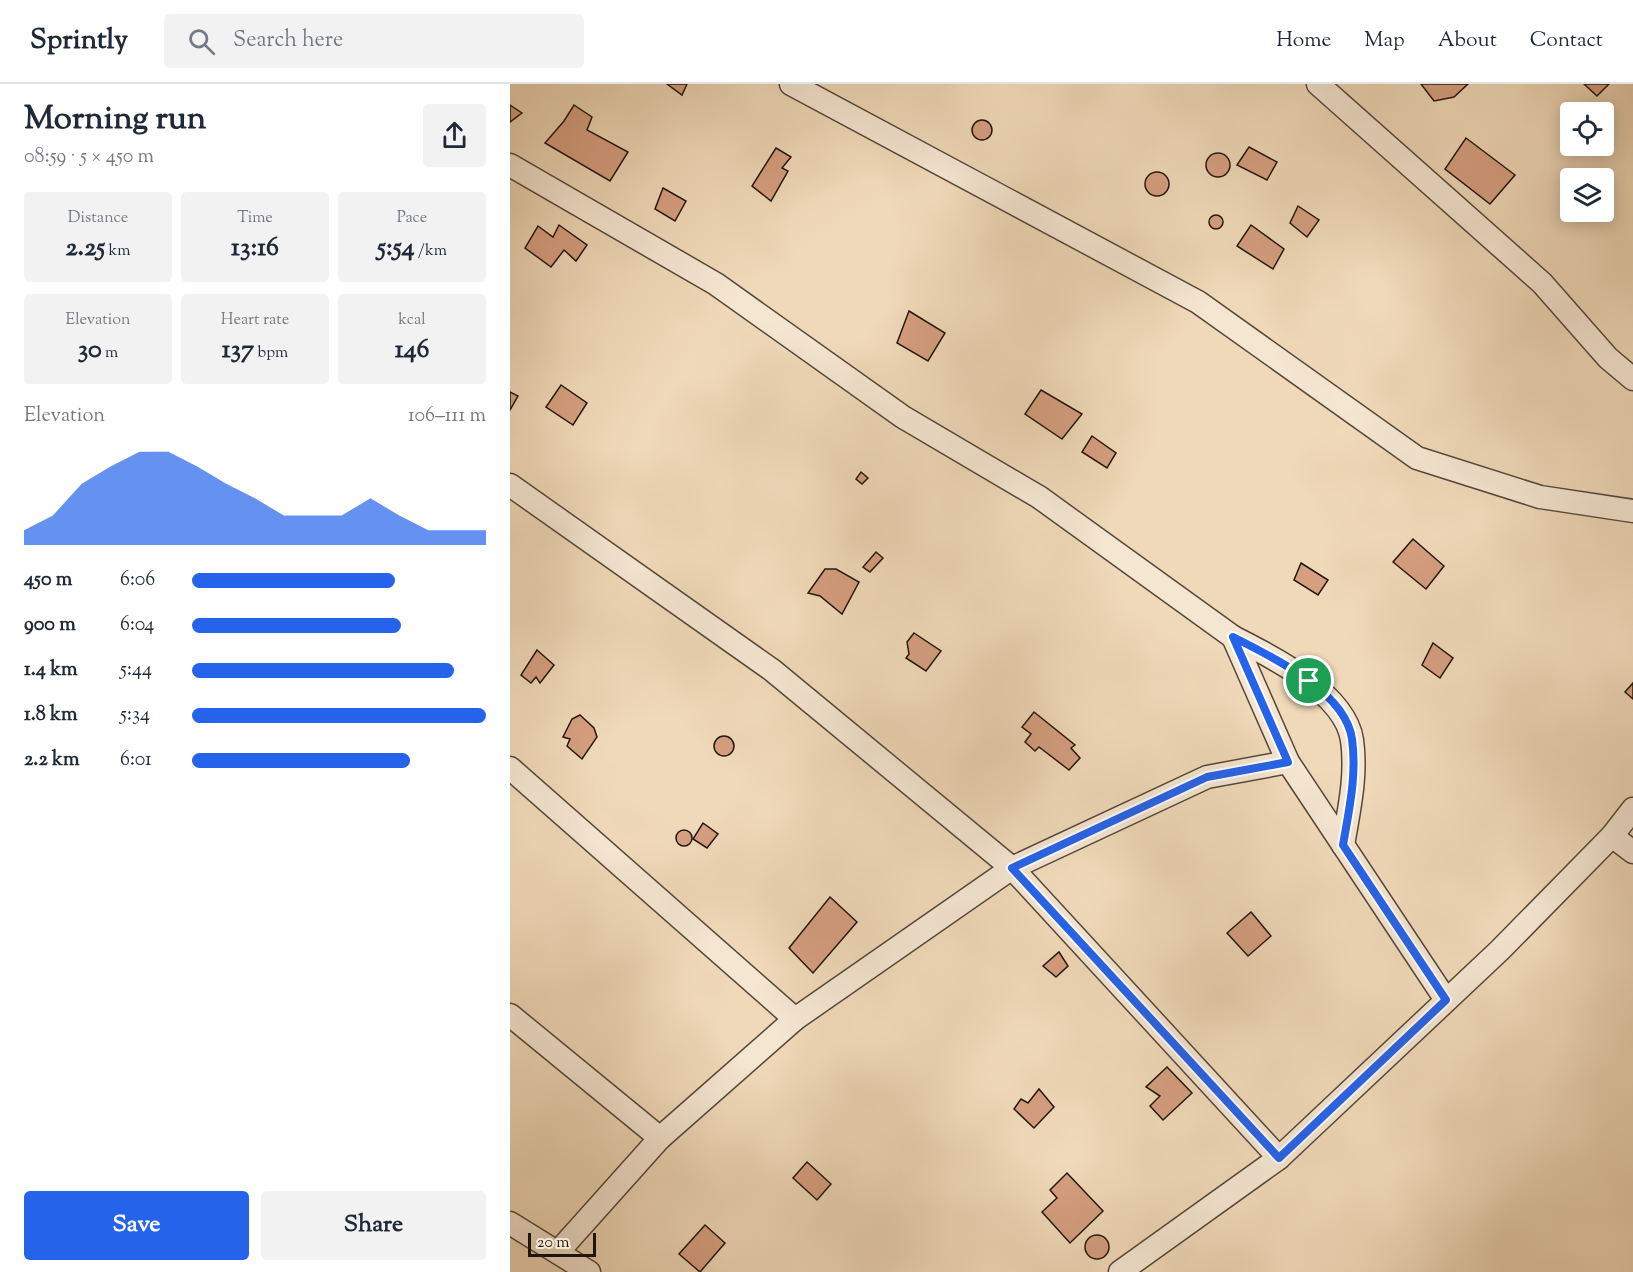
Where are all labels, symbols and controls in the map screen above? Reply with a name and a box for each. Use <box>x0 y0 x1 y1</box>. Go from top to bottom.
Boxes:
search box <box>164 14 584 68</box>
text: Sprintly <box>30 21 128 61</box>
icon: search <box>185 25 218 58</box>
text: Search here <box>233 25 343 57</box>
text: Home <box>1276 26 1331 56</box>
text: Map <box>1364 26 1405 56</box>
text: About <box>1438 26 1497 56</box>
text: Contact <box>1530 26 1603 56</box>
text: Morning run <box>24 96 206 144</box>
map controls <box>1560 102 1614 222</box>
button: locate <box>1560 102 1614 156</box>
button: share <box>423 104 486 167</box>
text: 08:59 · 5 × 450 m <box>24 143 154 172</box>
button: layers <box>1560 168 1614 222</box>
text: Distance <box>68 207 128 230</box>
text: Time <box>237 207 273 230</box>
text: Pace <box>397 207 427 230</box>
text: 2.25 <box>65 230 105 267</box>
text: 13:16 <box>231 230 279 267</box>
text: 5:54 <box>377 230 415 267</box>
text: km <box>105 240 131 263</box>
text: /km <box>415 240 447 263</box>
text: Elevation <box>66 309 130 332</box>
text: Heart rate <box>221 309 289 332</box>
text: kcal <box>398 309 426 332</box>
text: 30 <box>78 332 102 369</box>
text: 137 <box>222 332 254 369</box>
text: 146 <box>395 332 429 369</box>
text: m <box>102 342 118 365</box>
text: bpm <box>254 342 288 365</box>
text: Elevation <box>24 402 105 431</box>
text: 106–111 m <box>408 402 486 431</box>
text: 450 m <box>24 566 72 595</box>
text: 6:06 <box>120 566 155 595</box>
text: 900 m <box>24 611 76 640</box>
text: 6:04 <box>120 611 154 640</box>
pin <box>1283 655 1334 706</box>
text: 1.4 km <box>24 656 78 685</box>
text: 5:44 <box>120 656 152 685</box>
icon: arrive <box>1292 664 1325 697</box>
text: 1.8 km <box>24 701 78 730</box>
text: 5:34 <box>120 701 150 730</box>
text: 2.2 km <box>24 746 79 775</box>
text: 6:01 <box>120 746 152 775</box>
button: Save <box>24 1191 249 1260</box>
button: Share <box>261 1191 486 1260</box>
scale bar <box>528 1230 596 1258</box>
text: 20 m <box>537 1232 570 1255</box>

